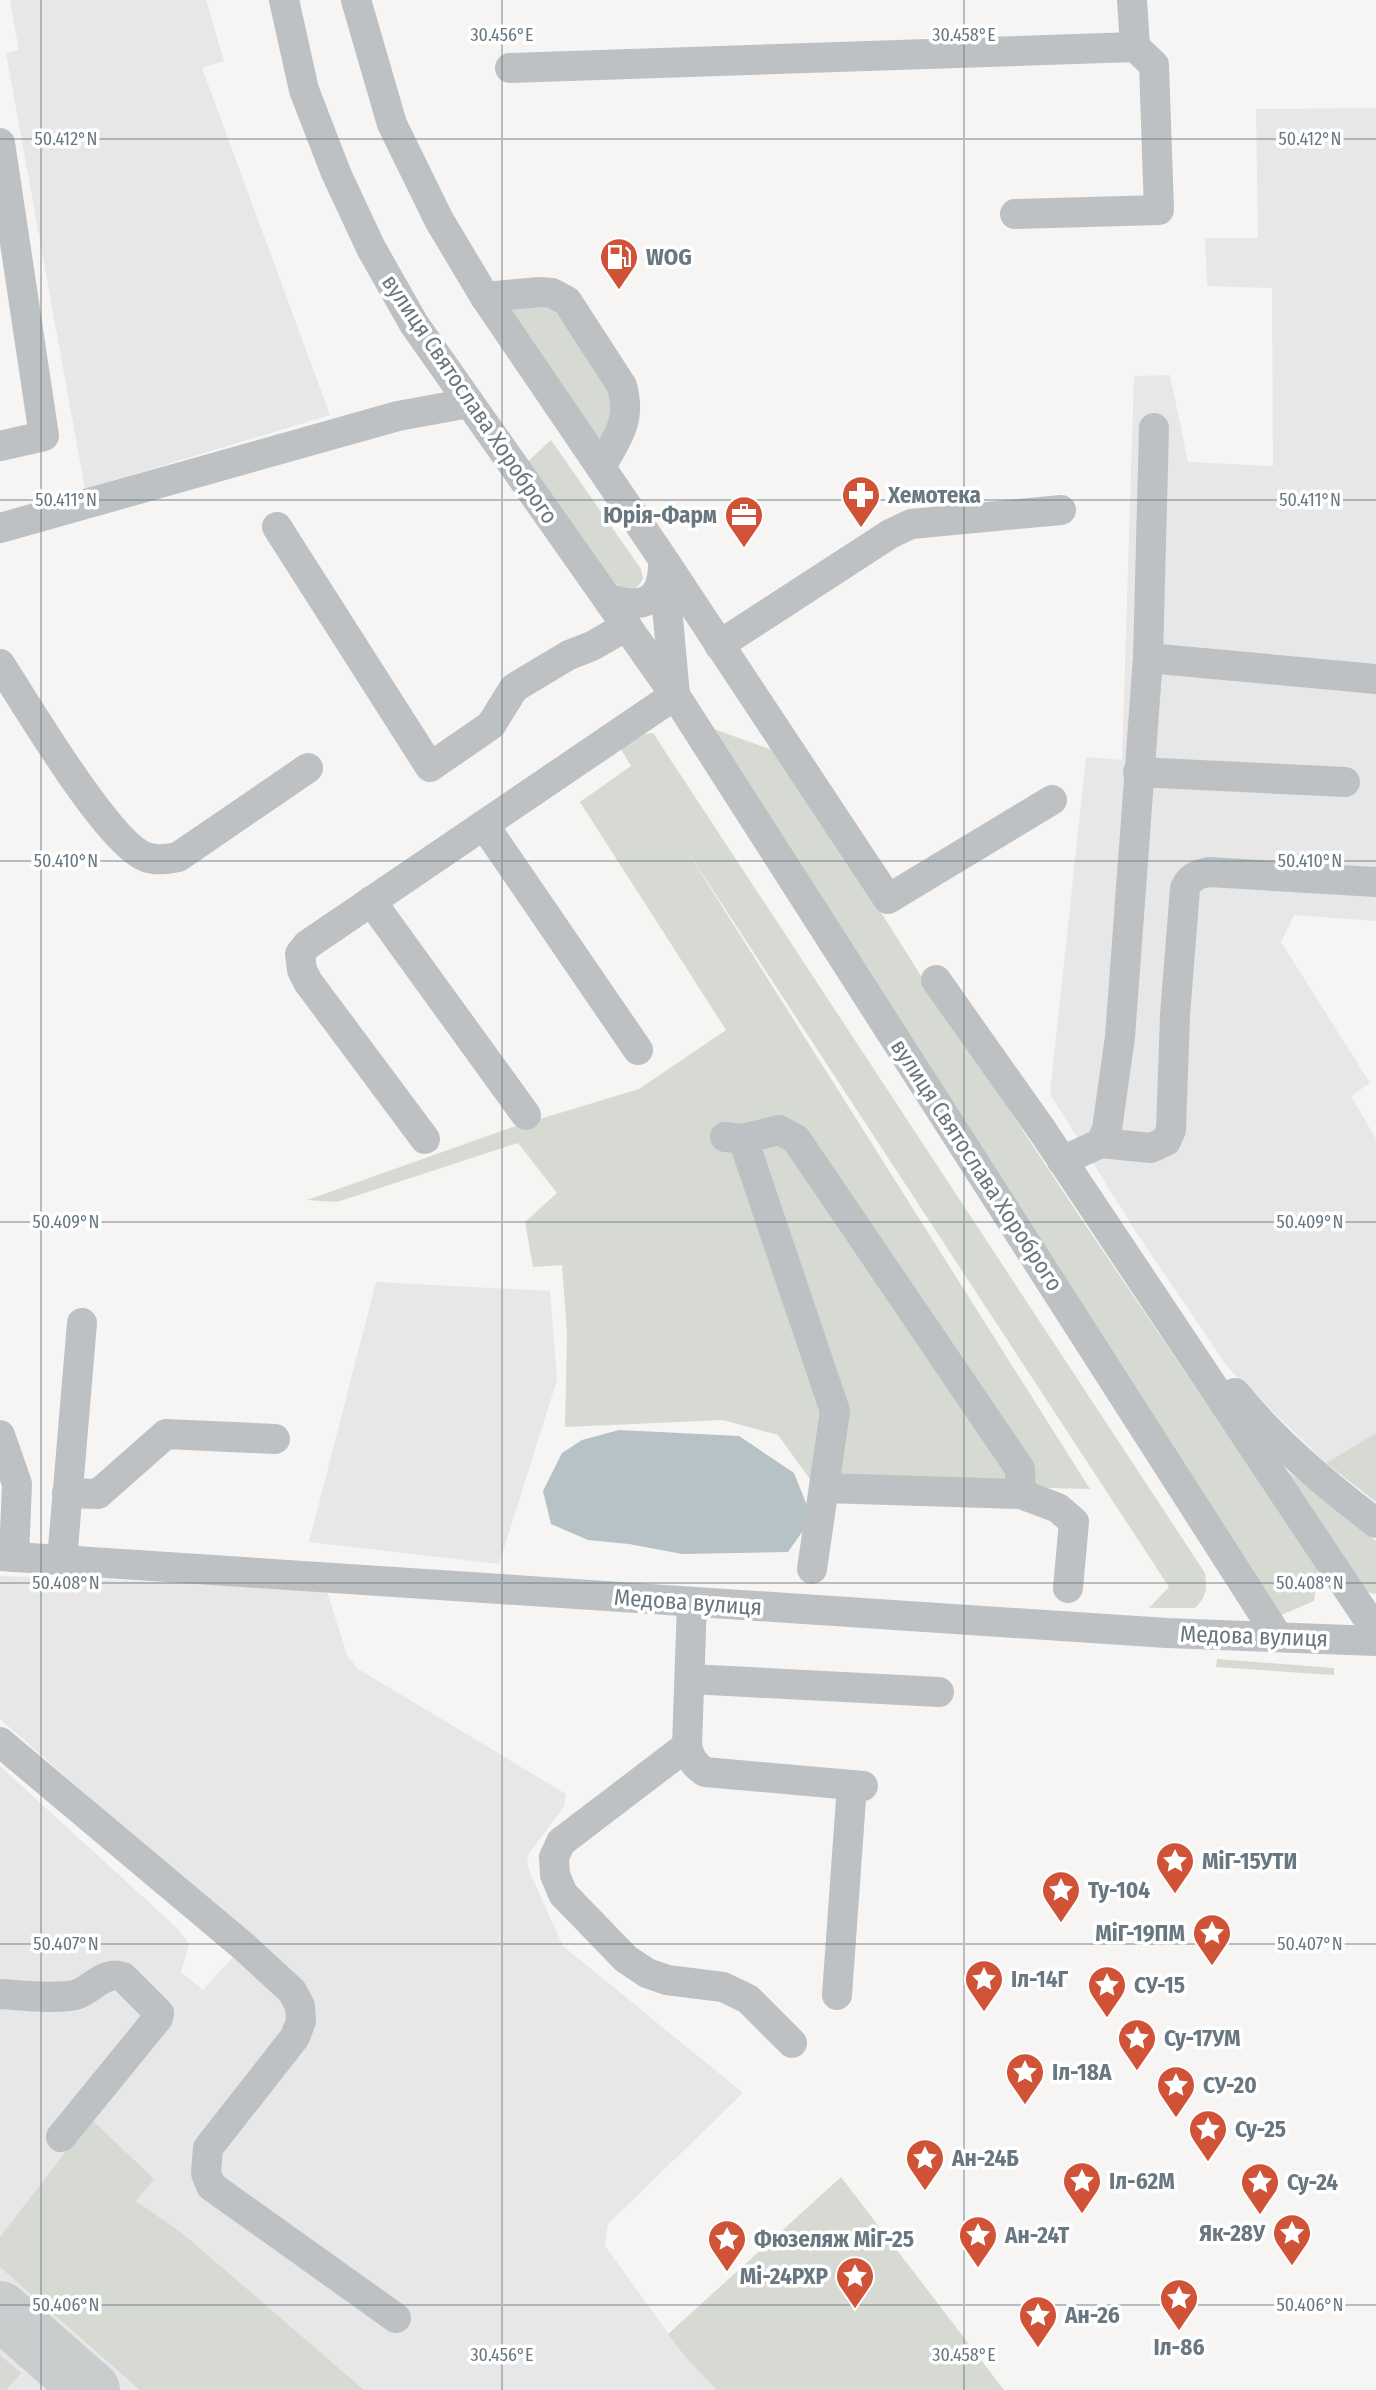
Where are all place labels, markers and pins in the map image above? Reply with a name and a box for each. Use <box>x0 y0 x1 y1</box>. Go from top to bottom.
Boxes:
fuel station icon: WOG <box>598 236 640 291</box>
place label: WOG <box>646 243 692 271</box>
pharmacy icon: Хемотека <box>840 474 882 529</box>
place label: Хемотека <box>887 481 981 509</box>
office icon: Юрія-Фарм <box>723 494 765 549</box>
place label: Юрія-Фарм <box>603 501 717 529</box>
place icon: МіГ-15УТИ <box>1154 1840 1196 1895</box>
place label: МіГ-15УТИ <box>1202 1847 1297 1875</box>
place icon: Ту-104 <box>1040 1869 1082 1924</box>
place label: Ту-104 <box>1088 1876 1150 1904</box>
place icon: МіГ-19ПМ <box>1191 1912 1233 1967</box>
place label: МіГ-19ПМ <box>1095 1919 1185 1947</box>
place icon: Іл-14Г <box>963 1958 1005 2013</box>
place icon: СУ-15 <box>1086 1964 1128 2019</box>
place label: Іл-14Г <box>1011 1965 1069 1993</box>
place label: СУ-15 <box>1134 1971 1185 1999</box>
place icon: Су-17УМ <box>1116 2017 1158 2072</box>
place label: Су-17УМ <box>1164 2024 1240 2052</box>
place icon: Іл-18А <box>1004 2051 1046 2106</box>
place label: Іл-18А <box>1052 2058 1112 2086</box>
place icon: СУ-20 <box>1155 2064 1197 2119</box>
place label: СУ-20 <box>1203 2071 1257 2099</box>
place icon: Су-25 <box>1187 2108 1229 2163</box>
place label: Су-25 <box>1235 2115 1286 2143</box>
place icon: Ан-24Б <box>904 2137 946 2192</box>
place label: Ан-24Б <box>951 2144 1019 2172</box>
place icon: Іл-62М <box>1061 2160 1103 2215</box>
place icon: Су-24 <box>1239 2161 1281 2216</box>
place label: Іл-62М <box>1109 2167 1175 2195</box>
place label: Су-24 <box>1287 2168 1338 2196</box>
place icon: Як-28У <box>1271 2212 1313 2267</box>
place icon: Ан-24Т <box>957 2214 999 2269</box>
place icon: Фюзеляж МіГ-25 <box>706 2218 748 2273</box>
place label: Як-28У <box>1199 2219 1266 2247</box>
place label: Ан-24Т <box>1004 2221 1070 2249</box>
place label: Фюзеляж МіГ-25 <box>754 2225 914 2253</box>
place icon: Мі-24РХР <box>834 2255 876 2310</box>
place label: Мі-24РХР <box>740 2262 828 2290</box>
place icon: Іл-86 <box>1158 2277 1200 2332</box>
place icon: Ан-26 <box>1017 2294 1059 2349</box>
place label: Ан-26 <box>1064 2301 1120 2329</box>
place label: Іл-86 <box>1154 2333 1204 2361</box>

